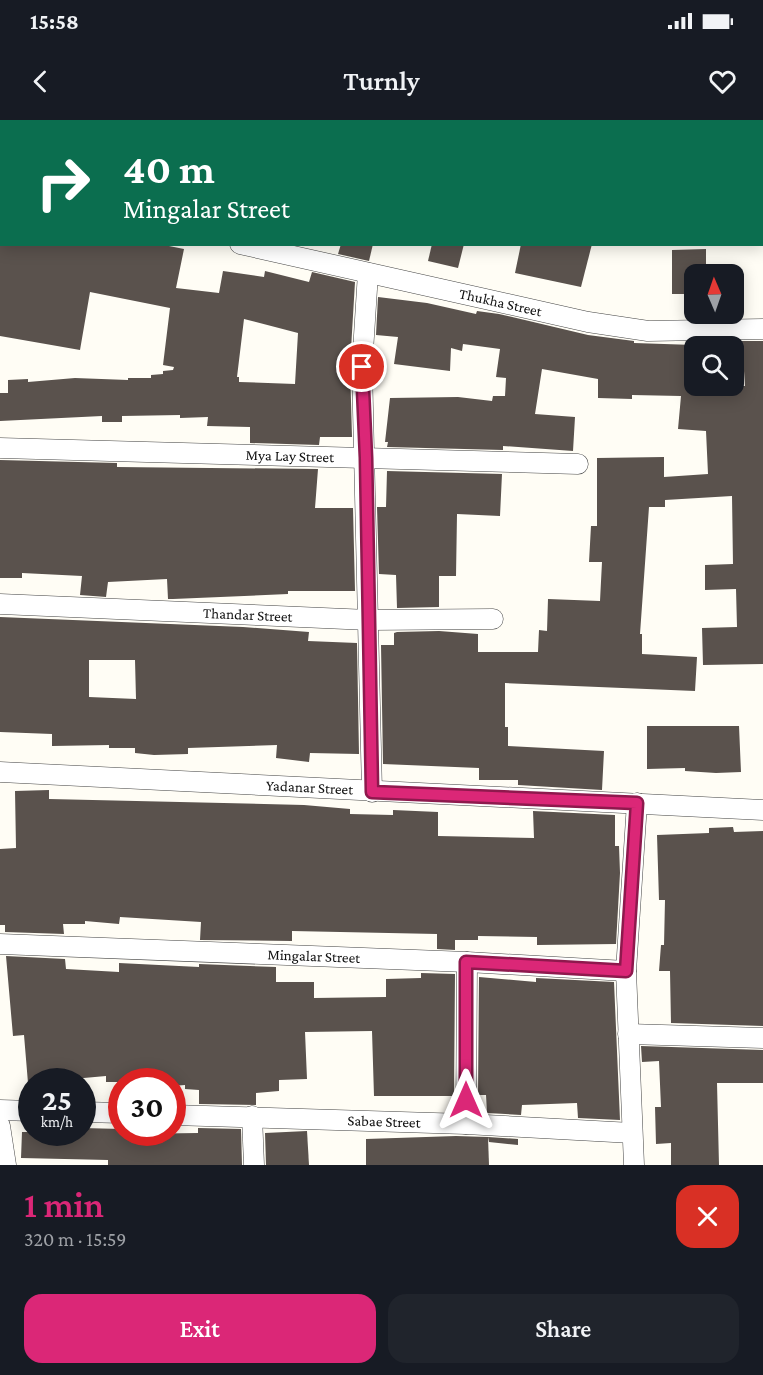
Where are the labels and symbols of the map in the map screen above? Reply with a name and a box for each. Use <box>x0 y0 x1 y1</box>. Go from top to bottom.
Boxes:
north arrow <box>684 264 744 324</box>
street label: Thukha Street <box>458 285 544 320</box>
pin <box>336 341 387 392</box>
street label: Mya Lay Street <box>246 447 335 465</box>
street label: Thandar Street <box>203 605 294 625</box>
street label: Yadanar Street <box>266 777 355 798</box>
street label: Mingalar Street <box>267 946 361 966</box>
speed limit sign: 30 <box>108 1068 186 1146</box>
position arrow <box>434 1068 498 1132</box>
street label: Sabae Street <box>347 1112 422 1131</box>

